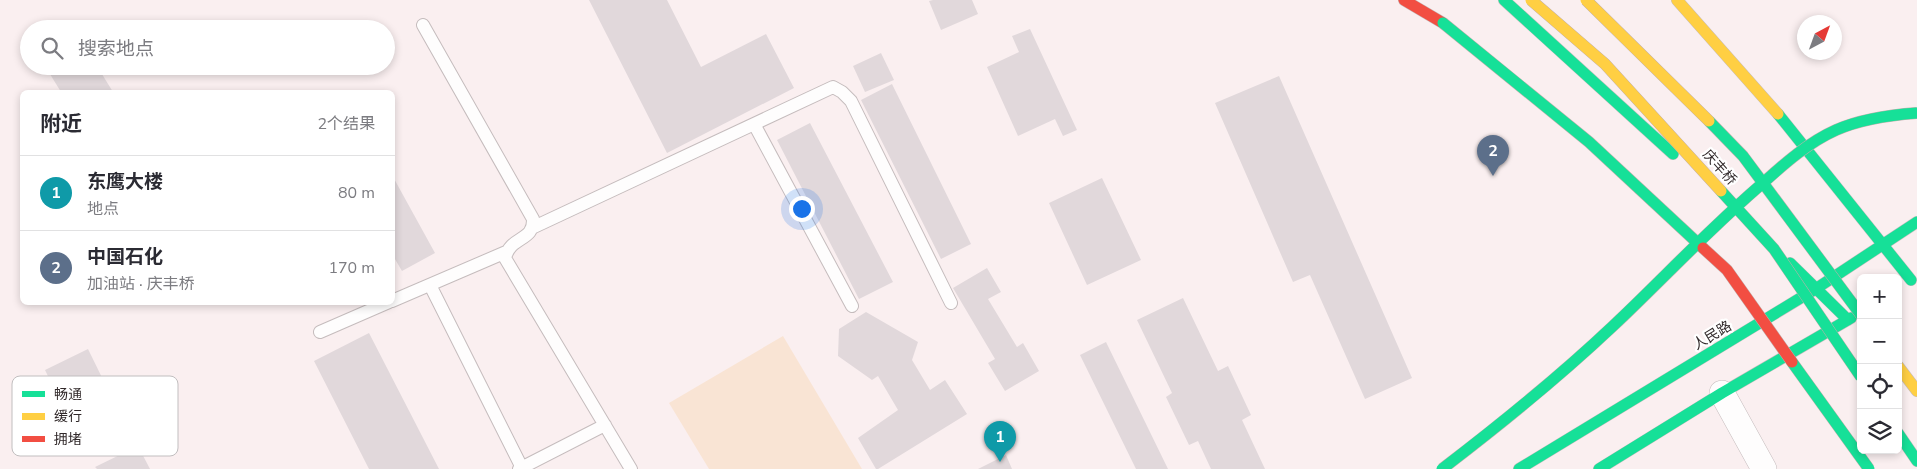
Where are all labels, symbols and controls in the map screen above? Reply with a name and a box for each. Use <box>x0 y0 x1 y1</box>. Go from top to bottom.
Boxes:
north arrow <box>1797 15 1842 60</box>
search box <box>20 20 395 75</box>
icon: search <box>38 34 66 62</box>
text: 搜索地点 <box>78 36 154 62</box>
text: 附近 <box>40 110 82 138</box>
text: 2个结果 <box>317 113 375 135</box>
pin: 2 <box>1477 135 1509 176</box>
street label: 庆丰桥 <box>1699 145 1741 189</box>
text: 东鹰大楼 <box>87 169 163 195</box>
text: 1 <box>51 182 61 204</box>
text: 80 m <box>338 182 375 204</box>
your location <box>789 196 815 222</box>
text: 地点 <box>87 198 119 220</box>
text: 中国石化 <box>87 244 163 270</box>
text: 2 <box>51 257 61 279</box>
text: 170 m <box>328 257 375 279</box>
text: 加油站 · 庆丰桥 <box>87 273 195 295</box>
map controls <box>1857 274 1902 454</box>
button: + <box>1857 274 1902 319</box>
street label: 人民路 <box>1689 316 1735 354</box>
button: − <box>1857 319 1902 364</box>
button: locate <box>1857 364 1902 409</box>
legend <box>12 376 178 456</box>
text: 畅通 <box>54 385 82 404</box>
text: 缓行 <box>54 407 82 426</box>
button: layers <box>1857 409 1902 454</box>
pin: 1 <box>984 421 1016 462</box>
text: 拥堵 <box>54 430 82 449</box>

